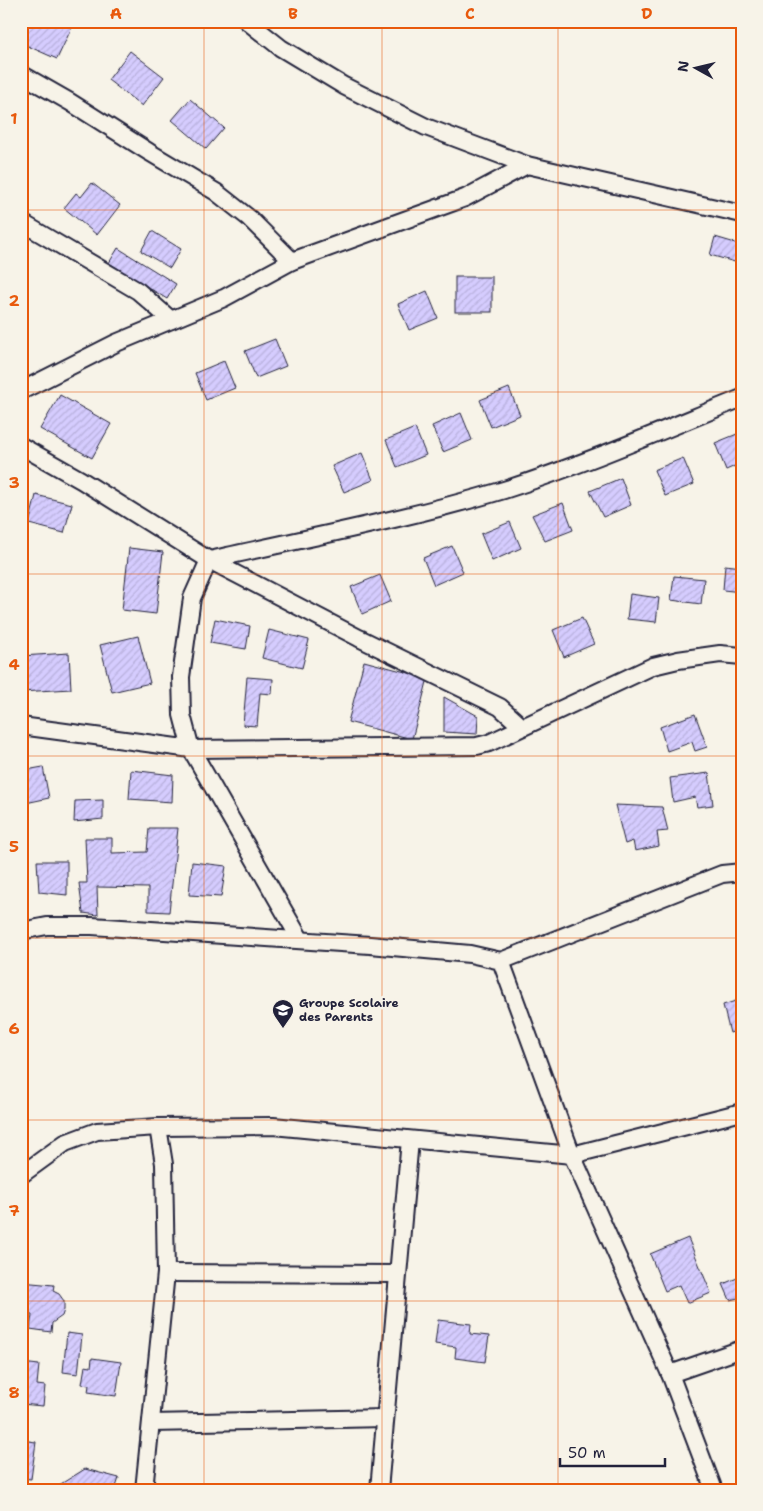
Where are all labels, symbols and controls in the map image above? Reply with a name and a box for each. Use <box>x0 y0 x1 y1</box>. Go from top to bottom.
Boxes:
text: A <box>110 3 122 24</box>
text: B <box>288 3 298 24</box>
text: C <box>465 3 475 24</box>
text: D <box>641 3 653 24</box>
north arrow <box>670 42 720 92</box>
text: N <box>673 59 693 73</box>
text: 1 <box>10 108 18 129</box>
text: 2 <box>8 290 20 311</box>
text: 3 <box>8 472 20 493</box>
text: 4 <box>8 654 20 675</box>
text: 5 <box>9 836 19 857</box>
place label: Groupe Scolaire des Parents <box>299 995 399 1025</box>
school or university icon: Groupe Scolaire des Parents <box>271 998 295 1029</box>
text: 6 <box>8 1018 20 1039</box>
text: 7 <box>8 1200 20 1221</box>
text: 8 <box>8 1382 20 1403</box>
scale bar <box>560 1436 666 1468</box>
text: 50 m <box>568 1443 606 1463</box>

